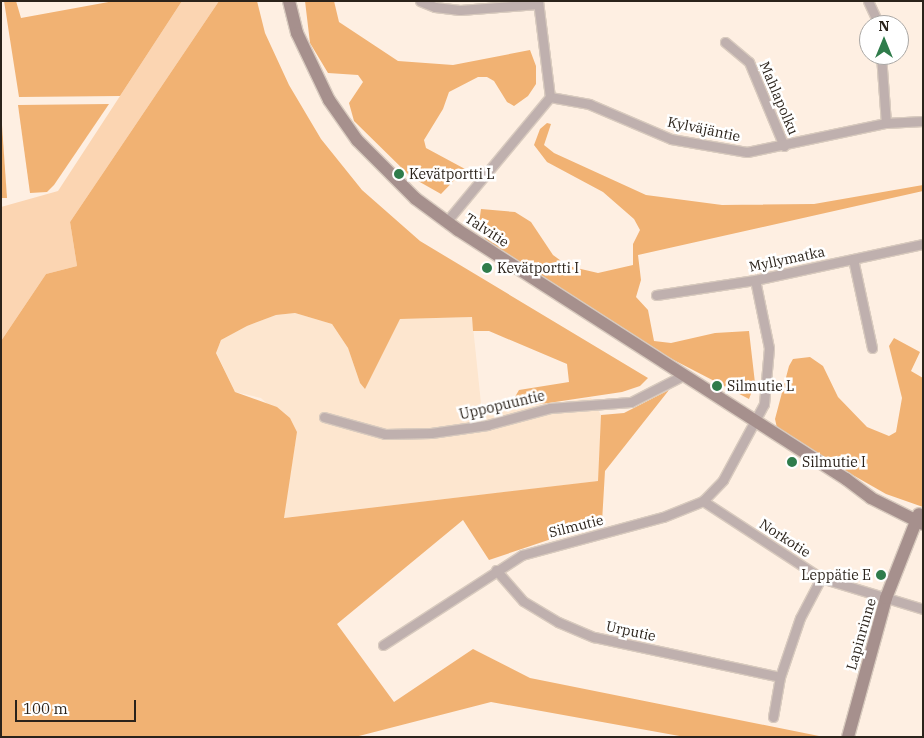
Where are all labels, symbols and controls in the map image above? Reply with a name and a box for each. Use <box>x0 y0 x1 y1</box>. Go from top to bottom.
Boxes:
north arrow <box>859 15 909 65</box>
text: N <box>878 17 890 35</box>
street label: Mahlapolku <box>756 59 802 137</box>
street label: Kylväjäntie <box>666 113 742 145</box>
place label: Kevätportti L <box>409 166 494 182</box>
marker: Kevätportti L <box>393 168 405 180</box>
street label: Talvitie <box>462 210 512 250</box>
street label: Myllymatka <box>748 243 826 275</box>
place label: Kevätportti I <box>497 260 579 276</box>
marker: Kevätportti I <box>481 262 493 274</box>
place label: Silmutie L <box>727 378 794 394</box>
marker: Silmutie L <box>711 380 723 392</box>
street label: Uppopuuntie <box>458 387 546 423</box>
place label: Silmutie I <box>802 454 866 470</box>
marker: Silmutie I <box>786 456 798 468</box>
street label: Silmutie <box>547 511 605 541</box>
street label: Norkotie <box>756 515 814 561</box>
place label: Leppätie E <box>801 567 871 583</box>
marker: Leppätie E <box>875 569 887 581</box>
street label: Lapinrinne <box>843 596 879 672</box>
street label: Urputie <box>605 618 657 644</box>
scale bar <box>18 690 139 722</box>
text: 100 m <box>23 699 68 718</box>

